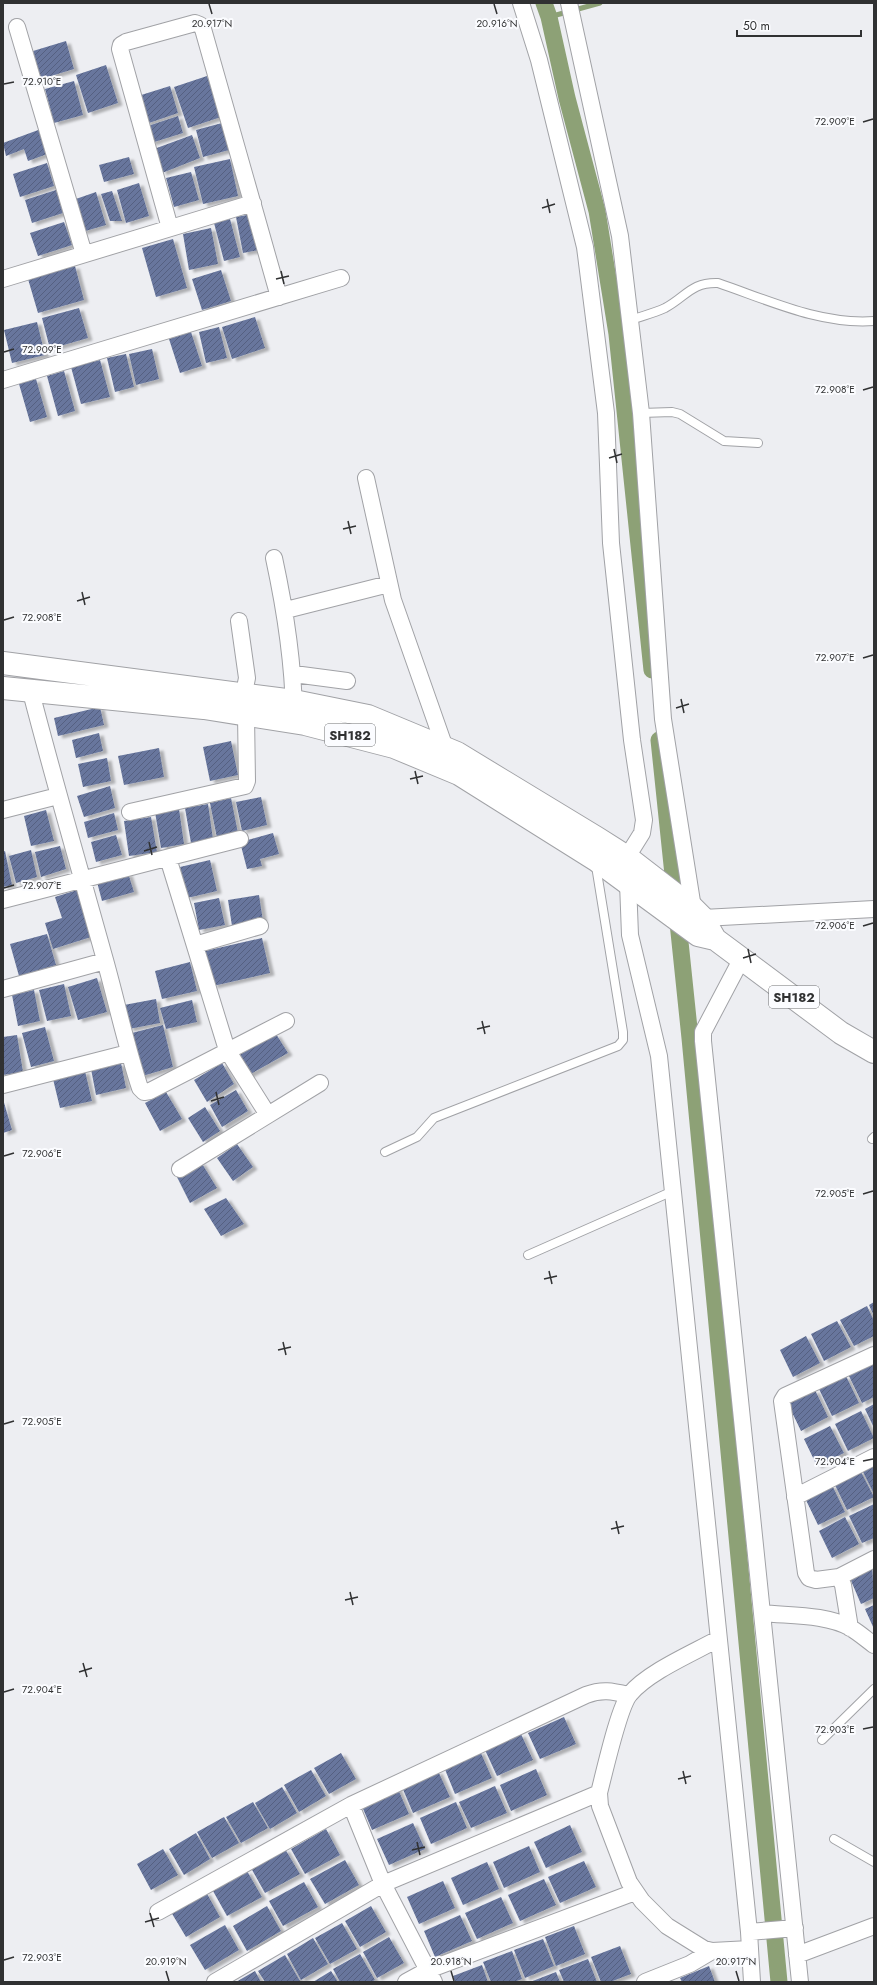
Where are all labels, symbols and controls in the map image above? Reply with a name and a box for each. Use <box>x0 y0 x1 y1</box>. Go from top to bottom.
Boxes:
scale bar <box>737 12 861 38</box>
text: 20.917°N <box>192 16 232 31</box>
text: 20.916°N <box>476 16 518 31</box>
text: 50 m <box>743 17 770 35</box>
text: 72.910°E <box>23 74 61 89</box>
text: 72.909°E <box>815 114 855 129</box>
text: 72.909°E <box>22 342 62 357</box>
text: 72.908°E <box>815 382 855 397</box>
text: 72.908°E <box>22 610 62 625</box>
text: 72.907°E <box>815 650 855 665</box>
road number: SH182 <box>325 724 375 746</box>
text: 72.907°E <box>22 878 62 893</box>
text: 72.906°E <box>815 918 855 933</box>
road number: SH182 <box>769 986 819 1008</box>
text: 72.906°E <box>22 1146 62 1161</box>
text: 72.905°E <box>815 1186 855 1201</box>
text: 72.905°E <box>22 1414 62 1429</box>
text: 72.904°E <box>815 1454 855 1469</box>
text: 72.904°E <box>22 1682 62 1697</box>
text: 72.903°E <box>815 1722 855 1737</box>
text: 72.903°E <box>22 1950 62 1965</box>
text: 20.919°N <box>145 1954 187 1969</box>
text: 20.918°N <box>431 1954 471 1969</box>
text: 20.917°N <box>716 1954 756 1969</box>

